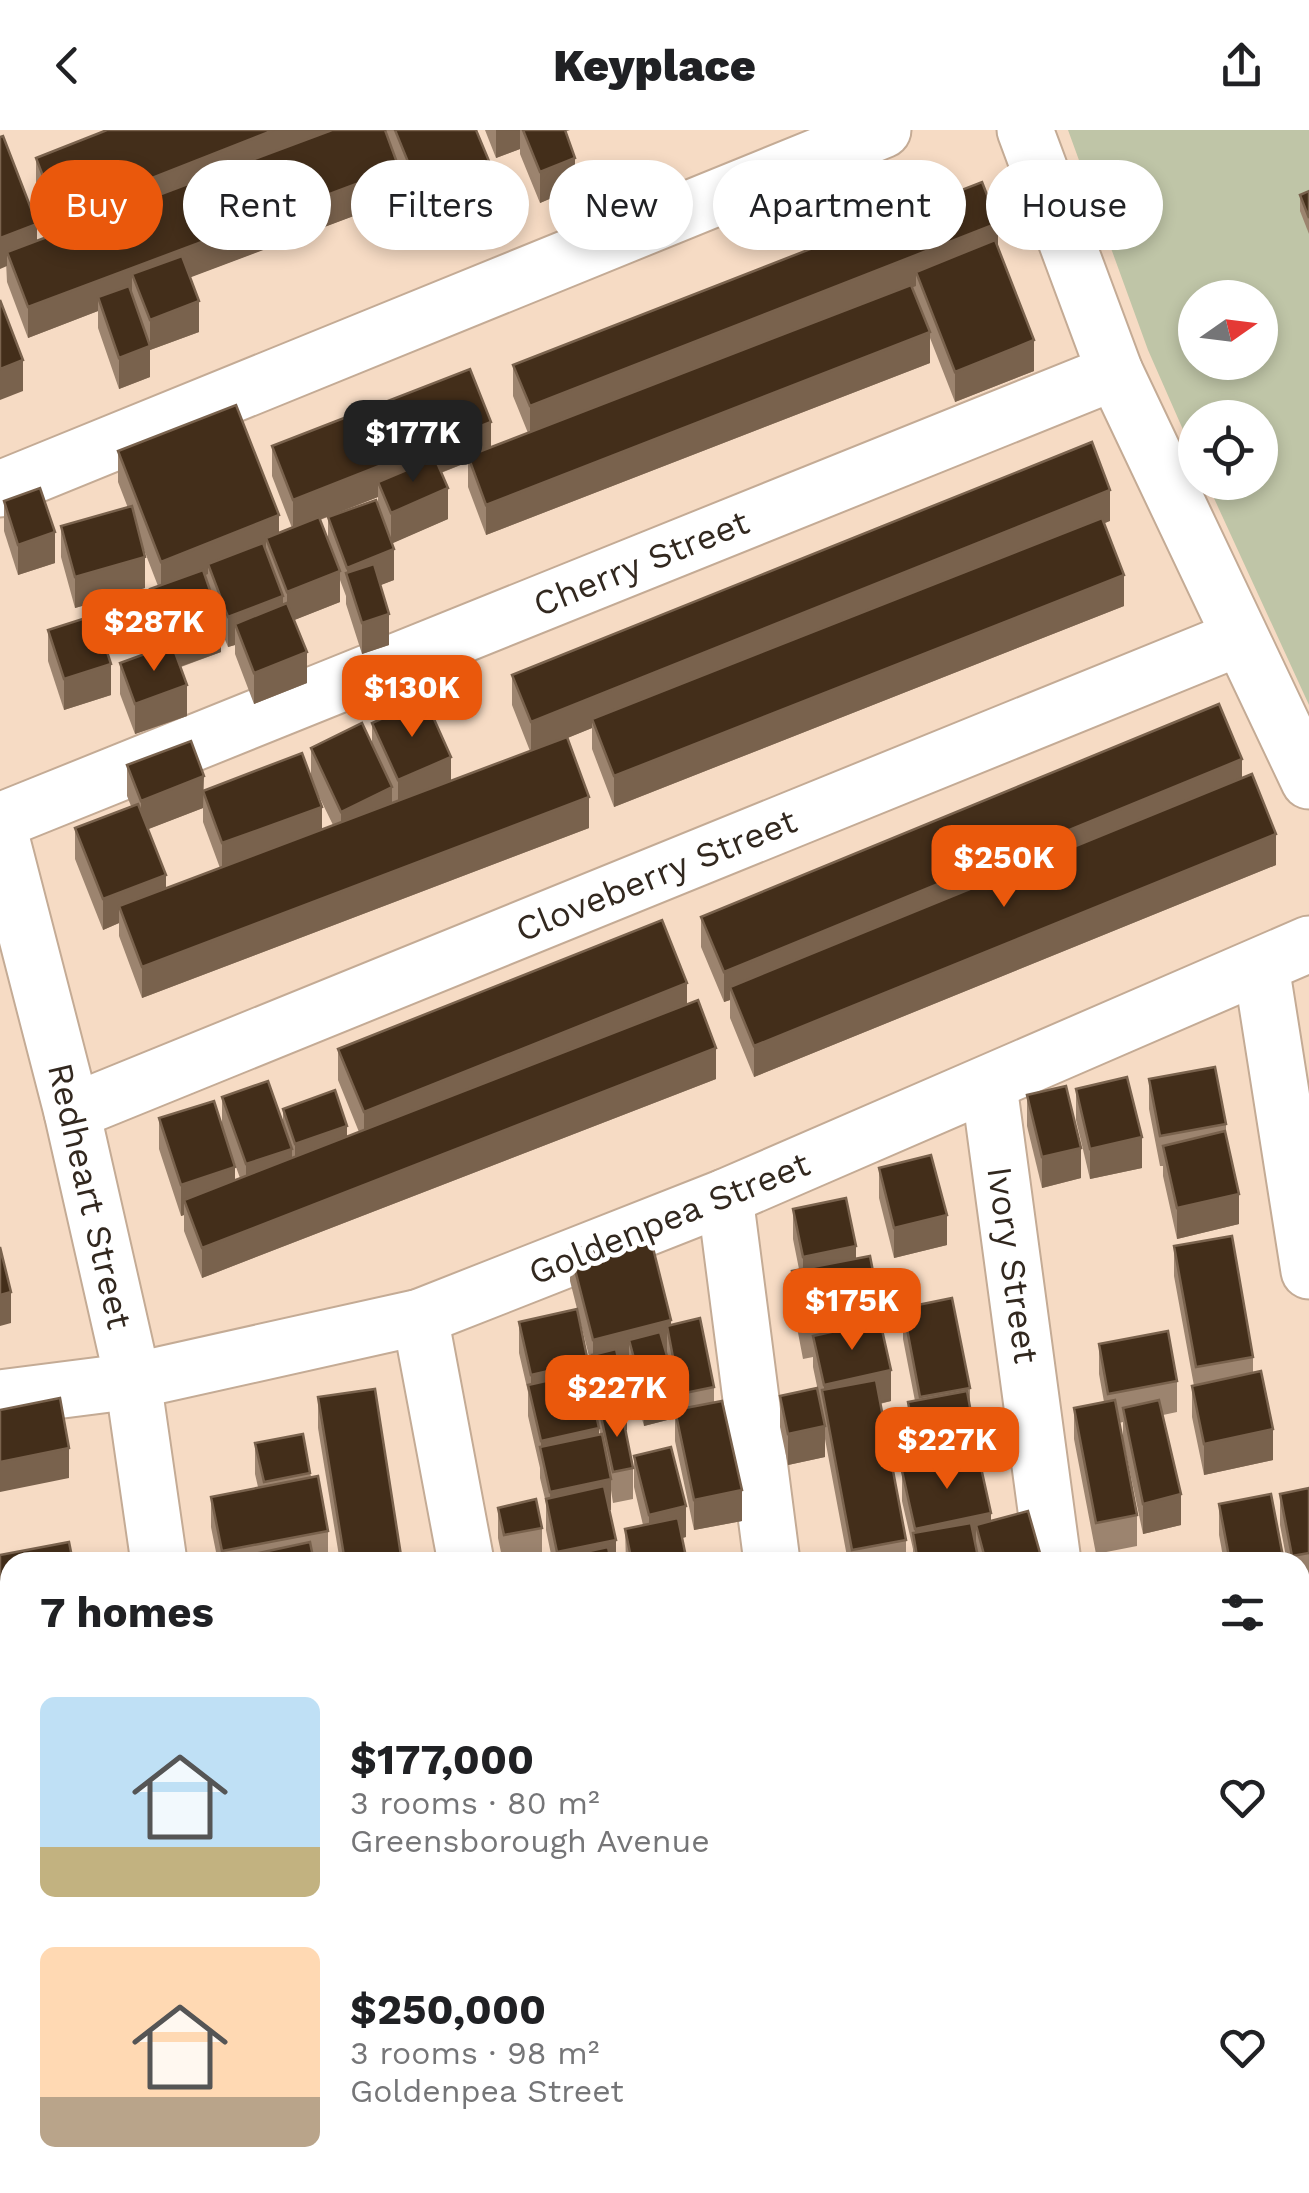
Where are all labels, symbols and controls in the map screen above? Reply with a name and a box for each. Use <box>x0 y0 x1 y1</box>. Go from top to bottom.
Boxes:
icon: back <box>40 38 95 93</box>
icon: share <box>1214 38 1269 93</box>
text: Keyplace <box>553 39 756 92</box>
chip: Buy <box>30 160 163 250</box>
chip: Rent <box>183 160 331 250</box>
chip: Filters <box>351 160 529 250</box>
chip: New <box>549 160 693 250</box>
chip: Apartment <box>713 160 966 250</box>
chip: House <box>986 160 1163 250</box>
north arrow <box>1178 280 1278 380</box>
map controls <box>1178 280 1278 500</box>
pin: $177K <box>343 400 483 485</box>
button: locate <box>1178 400 1278 500</box>
text: $177K <box>365 413 461 451</box>
street label: Cherry Street <box>527 501 755 625</box>
pin: $287K <box>84 589 224 674</box>
text: $287K <box>104 602 204 640</box>
pin: $130K <box>342 655 482 740</box>
text: $130K <box>364 668 460 706</box>
street label: Cloveberry Street <box>509 799 803 951</box>
pin: $250K <box>934 825 1074 910</box>
text: $250K <box>953 838 1055 876</box>
street label: Redheart Street <box>39 1059 141 1333</box>
street label: Goldenpea Street <box>522 1142 816 1294</box>
street label: Ivory Street <box>978 1164 1048 1366</box>
pin: $175K <box>782 1268 922 1353</box>
text: $175K <box>805 1281 899 1319</box>
pin: $227K <box>547 1355 687 1440</box>
text: $227K <box>567 1368 667 1406</box>
pin: $227K <box>877 1407 1017 1492</box>
text: $227K <box>897 1420 997 1458</box>
icon: filters <box>1215 1585 1270 1640</box>
text: 7 homes <box>40 1588 214 1637</box>
text: $177,000 <box>350 1735 534 1784</box>
icon: home <box>120 1737 240 1857</box>
icon: heart <box>1215 1770 1270 1825</box>
text: 3 rooms · 80 m² <box>350 1784 600 1822</box>
text: Greensborough Avenue <box>350 1822 710 1860</box>
text: $250,000 <box>350 1985 546 2034</box>
icon: home <box>120 1987 240 2107</box>
icon: heart <box>1215 2020 1270 2075</box>
text: 3 rooms · 98 m² <box>350 2034 599 2072</box>
text: Goldenpea Street <box>350 2072 624 2110</box>

